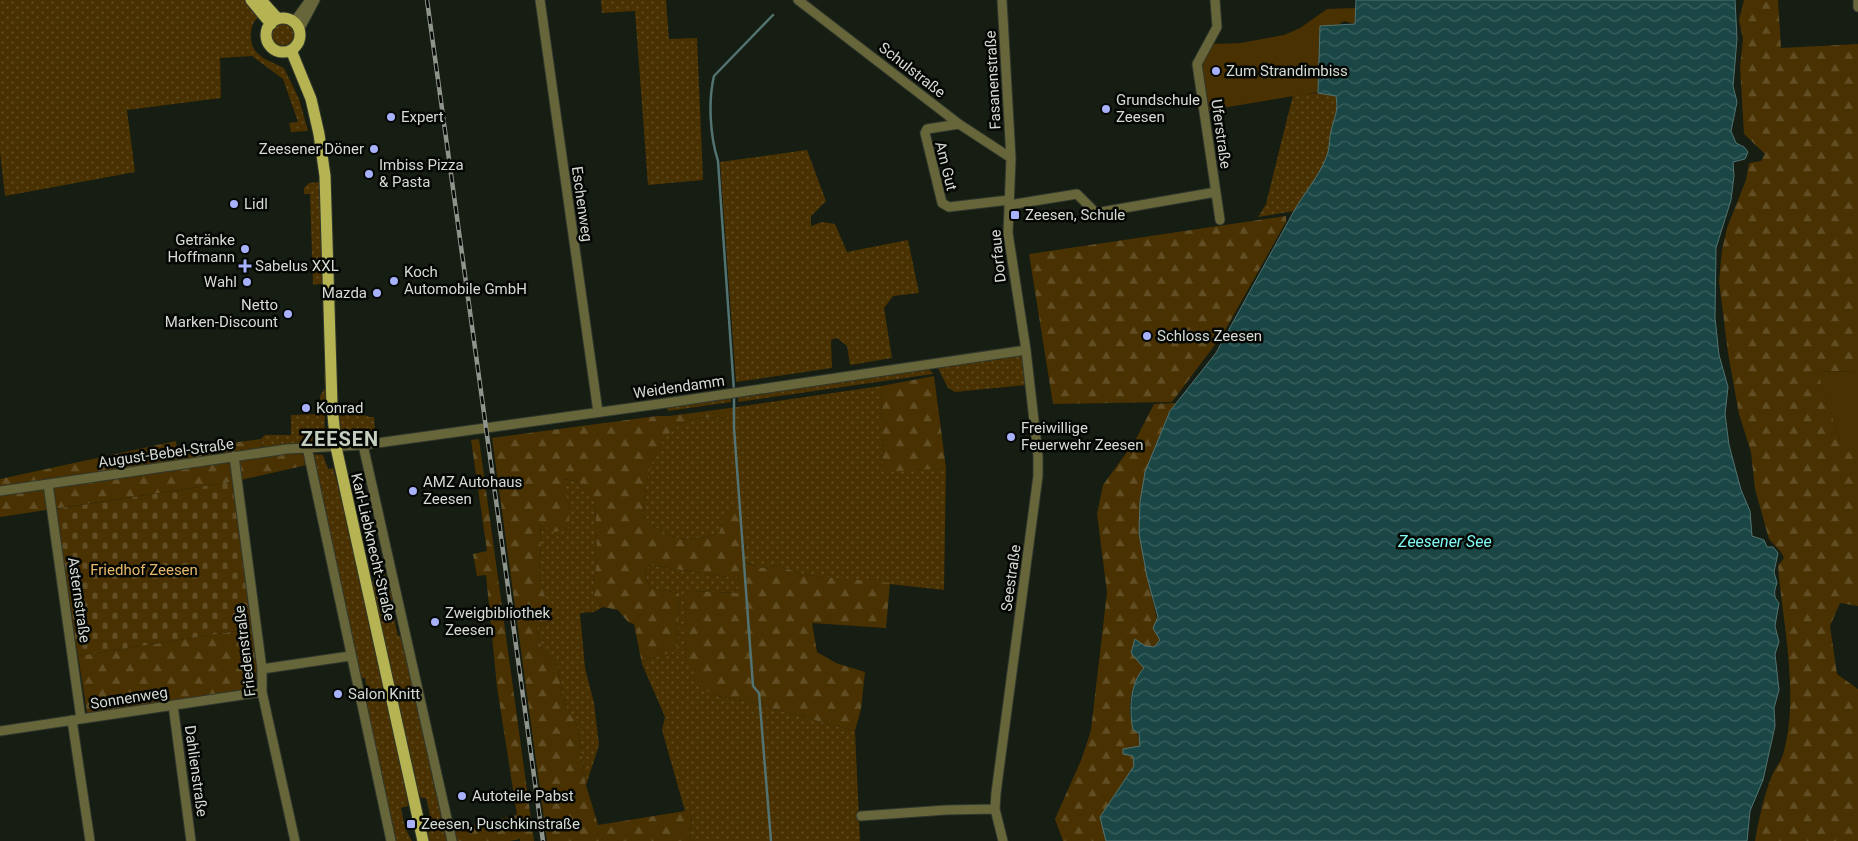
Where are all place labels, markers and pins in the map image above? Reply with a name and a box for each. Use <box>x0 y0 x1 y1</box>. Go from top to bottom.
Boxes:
place label: Zum Strandimbiss <box>1226 62 1348 80</box>
marker: Zum Strandimbiss <box>1210 65 1222 77</box>
place label: Grundschule Zeesen <box>1116 91 1200 126</box>
marker: Grundschule Zeesen <box>1100 103 1112 115</box>
place label: Expert <box>401 108 444 126</box>
marker: Expert <box>385 111 397 123</box>
place label: Zeesener Döner <box>259 140 364 158</box>
marker: Zeesener Döner <box>368 143 380 155</box>
place label: Imbiss Pizza & Pasta <box>379 156 464 191</box>
marker: Imbiss Pizza & Pasta <box>363 168 375 180</box>
place label: Lidl <box>244 195 268 213</box>
marker: Lidl <box>228 198 240 210</box>
place label: Zeesen, Schule <box>1025 206 1125 224</box>
marker: Zeesen, Schule <box>1009 209 1021 221</box>
place label: Getränke Hoffmann <box>167 231 235 266</box>
marker: Getränke Hoffmann <box>239 243 251 255</box>
place label: Sabelus XXL <box>255 257 339 275</box>
marker: Sabelus XXL <box>239 260 251 272</box>
place label: Koch Automobile GmbH <box>404 263 527 298</box>
place label: Wahl <box>204 273 237 291</box>
marker: Koch Automobile GmbH <box>388 275 400 287</box>
marker: Wahl <box>241 276 253 288</box>
place label: Mazda <box>322 284 367 302</box>
marker: Mazda <box>371 287 383 299</box>
place label: Netto Marken-Discount <box>165 296 278 331</box>
marker: Netto Marken-Discount <box>282 308 294 320</box>
place label: Schloss Zeesen <box>1157 327 1262 345</box>
marker: Schloss Zeesen <box>1141 330 1153 342</box>
place label: Konrad <box>316 399 363 417</box>
marker: Konrad <box>300 402 312 414</box>
place label: Freiwillige Feuerwehr Zeesen <box>1021 419 1144 454</box>
marker: Freiwillige Feuerwehr Zeesen <box>1005 431 1017 443</box>
place label: AMZ Autohaus Zeesen <box>423 473 522 508</box>
marker: AMZ Autohaus Zeesen <box>407 485 419 497</box>
place label: Zweigbibliothek Zeesen <box>445 604 551 639</box>
marker: Zweigbibliothek Zeesen <box>429 616 441 628</box>
place label: Salon Knitt <box>348 685 420 703</box>
marker: Salon Knitt <box>332 688 344 700</box>
place label: Autoteile Pabst <box>472 787 574 805</box>
marker: Autoteile Pabst <box>456 790 468 802</box>
place label: Zeesen, Puschkinstraße <box>421 815 580 833</box>
marker: Zeesen, Puschkinstraße <box>405 818 417 830</box>

